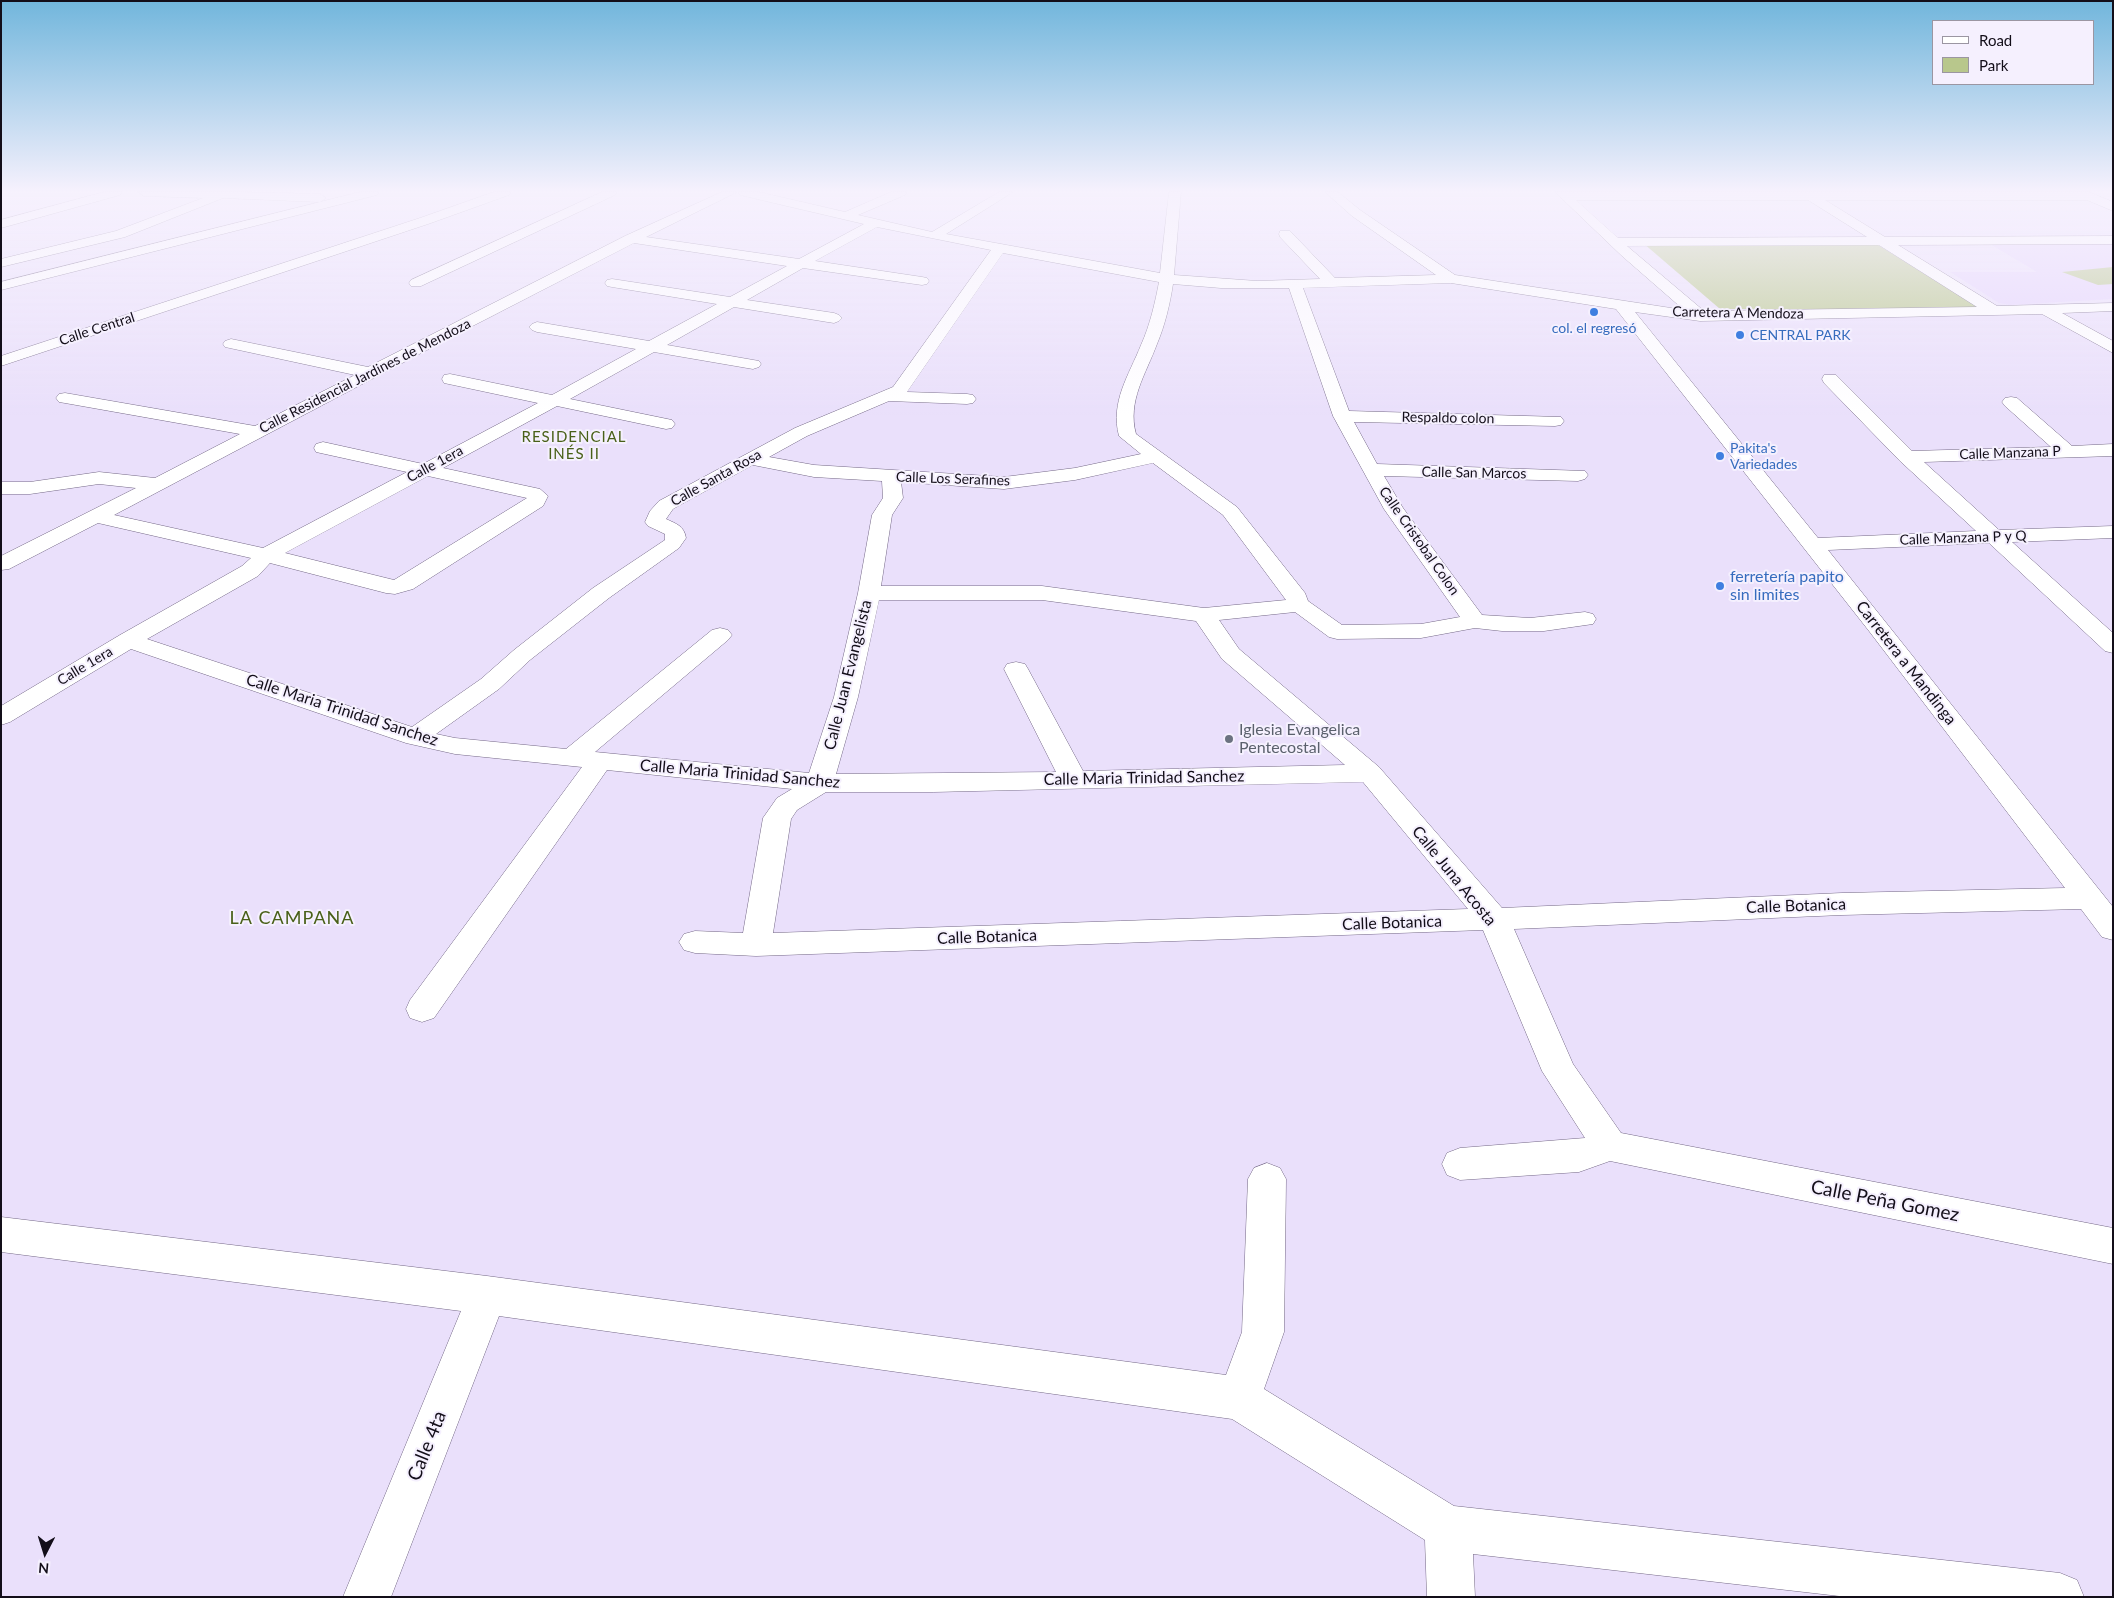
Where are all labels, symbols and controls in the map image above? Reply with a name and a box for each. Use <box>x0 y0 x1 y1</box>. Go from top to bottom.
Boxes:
legend <box>1932 20 2094 85</box>
text: Road <box>1979 31 2012 49</box>
text: Park <box>1979 56 2008 74</box>
street label: Carretera A Mendoza <box>1672 303 1804 323</box>
marker: col. el regresó <box>1588 306 1600 318</box>
street label: Calle Central <box>57 309 137 349</box>
street label: Calle Residencial Jardines de Mendoza <box>256 315 474 437</box>
place label: col. el regresó <box>1552 320 1636 336</box>
place label: CENTRAL PARK <box>1750 327 1851 343</box>
marker: CENTRAL PARK <box>1734 329 1746 341</box>
street label: Respaldo colon <box>1401 409 1495 427</box>
district label: RESIDENCIAL INÉS II <box>520 428 628 463</box>
place label: Pakita's Variedades <box>1730 440 1797 472</box>
street label: Calle 1era <box>404 442 466 486</box>
street label: Calle Manzana P <box>1959 443 2061 463</box>
street label: Calle Santa Rosa <box>668 446 764 510</box>
marker: Pakita's Variedades <box>1714 450 1726 462</box>
street label: Calle San Marcos <box>1421 464 1527 482</box>
street label: Calle Los Serafines <box>896 469 1010 489</box>
street label: Calle Cristobal Colon <box>1375 484 1463 598</box>
street label: Calle Manzana P y Q <box>1899 527 2027 549</box>
place label: ferretería papito sin limites <box>1730 567 1844 605</box>
marker: ferretería papito sin limites <box>1714 580 1726 592</box>
street label: Carretera a Mandinga <box>1852 597 1960 729</box>
street label: Calle Juan Evangelista <box>820 598 876 752</box>
street label: Calle 1era <box>54 643 116 689</box>
street label: Calle Maria Trinidad Sanchez <box>244 670 440 750</box>
place label: Iglesia Evangelica Pentecostal <box>1239 720 1360 758</box>
marker: Iglesia Evangelica Pentecostal <box>1223 733 1235 745</box>
street label: Calle Maria Trinidad Sanchez <box>639 756 841 792</box>
street label: Calle Maria Trinidad Sanchez <box>1043 767 1245 789</box>
street label: Calle Juna Acosta <box>1408 822 1500 930</box>
street label: Calle Botanica <box>1746 895 1846 917</box>
district label: LA CAMPANA <box>228 907 356 929</box>
street label: Calle Botanica <box>1342 912 1442 934</box>
street label: Calle Botanica <box>937 926 1037 948</box>
street label: Calle Peña Gomez <box>1809 1175 1961 1227</box>
street label: Calle 4ta <box>403 1408 451 1484</box>
north arrow <box>20 1528 70 1578</box>
text: N <box>38 1560 50 1577</box>

